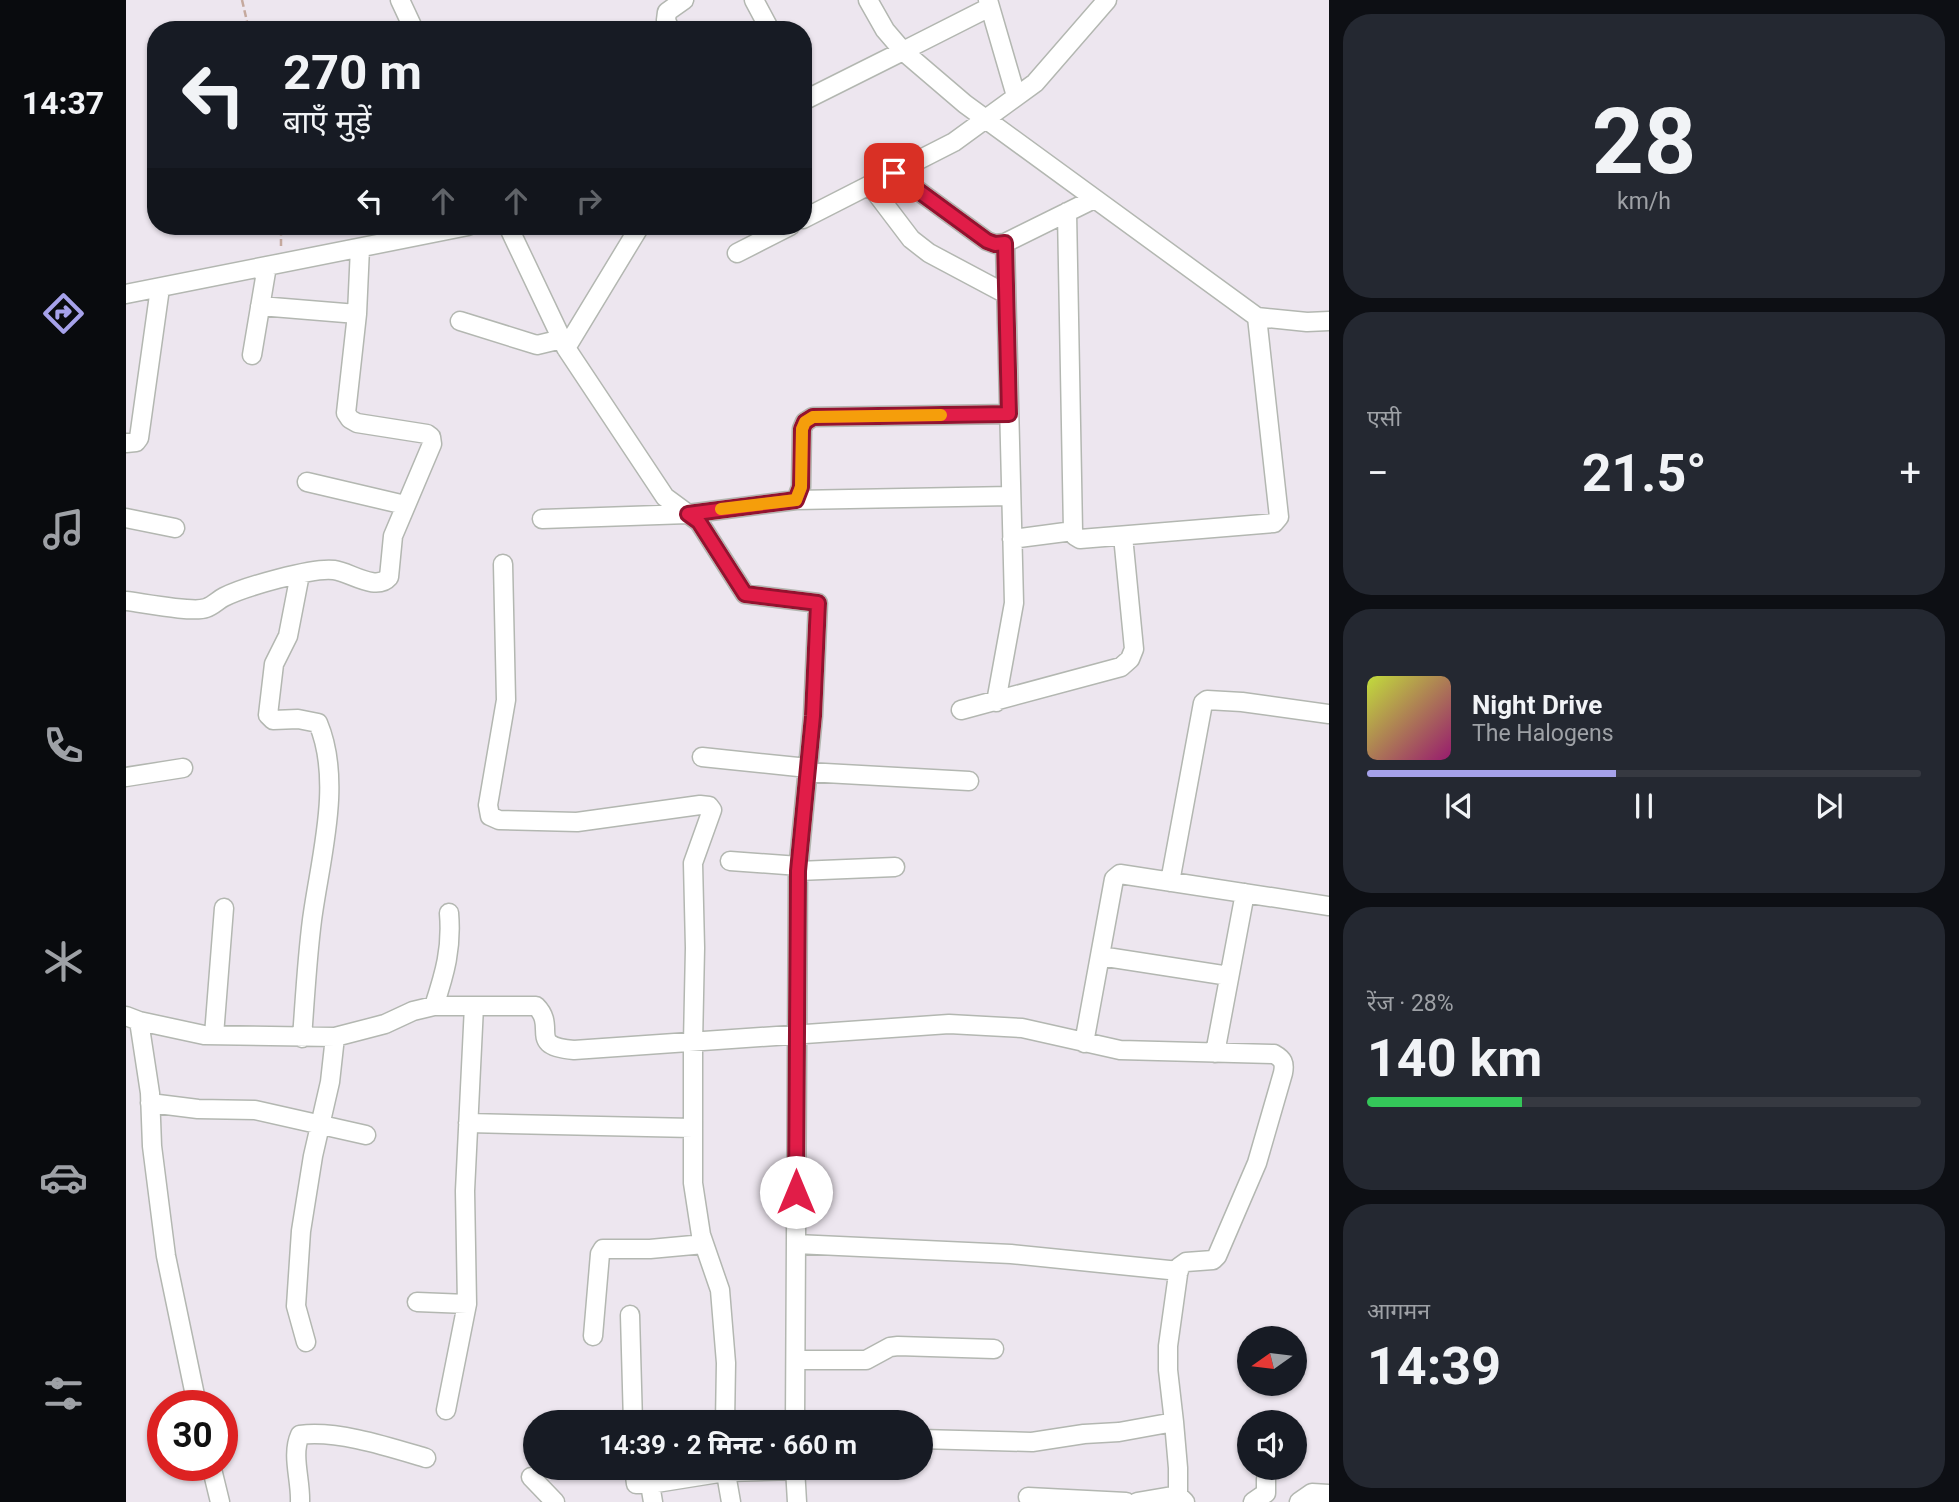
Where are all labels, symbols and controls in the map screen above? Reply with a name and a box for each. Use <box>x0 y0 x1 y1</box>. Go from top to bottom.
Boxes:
text: 270 m <box>283 44 422 101</box>
icon: left <box>168 49 259 140</box>
text: 14:37 <box>22 84 104 122</box>
text: 28 <box>1592 89 1696 195</box>
text: बाएँ मुड़ें <box>283 103 371 141</box>
pin <box>864 143 924 203</box>
icon: arrive <box>875 154 913 192</box>
icon: left <box>351 182 389 220</box>
icon: ahead <box>424 182 462 220</box>
icon: ahead <box>497 182 535 220</box>
icon: right <box>570 182 608 220</box>
text: km/h <box>1617 188 1671 215</box>
icon: directions <box>39 289 88 338</box>
text: एसी <box>1367 405 1401 432</box>
text: 21.5° <box>1582 443 1707 504</box>
text: − <box>1367 451 1389 495</box>
text: + <box>1899 451 1921 495</box>
icon: music <box>39 505 88 554</box>
text: Night Drive <box>1472 690 1602 720</box>
text: The Halogens <box>1472 720 1614 747</box>
icon: phone <box>39 721 88 770</box>
icon: previous <box>1440 787 1478 825</box>
icon: pause <box>1625 787 1663 825</box>
icon: next <box>1810 787 1848 825</box>
icon: climate <box>39 937 88 986</box>
text: रेंज · 28% <box>1367 990 1454 1017</box>
text: 140 km <box>1367 1028 1542 1089</box>
icon: car <box>39 1153 88 1202</box>
position arrow <box>759 1155 833 1229</box>
text: आगमन <box>1367 1298 1430 1325</box>
north arrow <box>1237 1326 1307 1396</box>
map controls <box>1237 1326 1307 1480</box>
text: 14:39 <box>1367 1336 1501 1397</box>
icon: filters <box>39 1369 88 1418</box>
speed limit sign: 30 <box>147 1390 238 1481</box>
button: sound <box>1237 1410 1307 1480</box>
text: 14:39 · 2 मिनट · 660 m <box>599 1430 857 1460</box>

